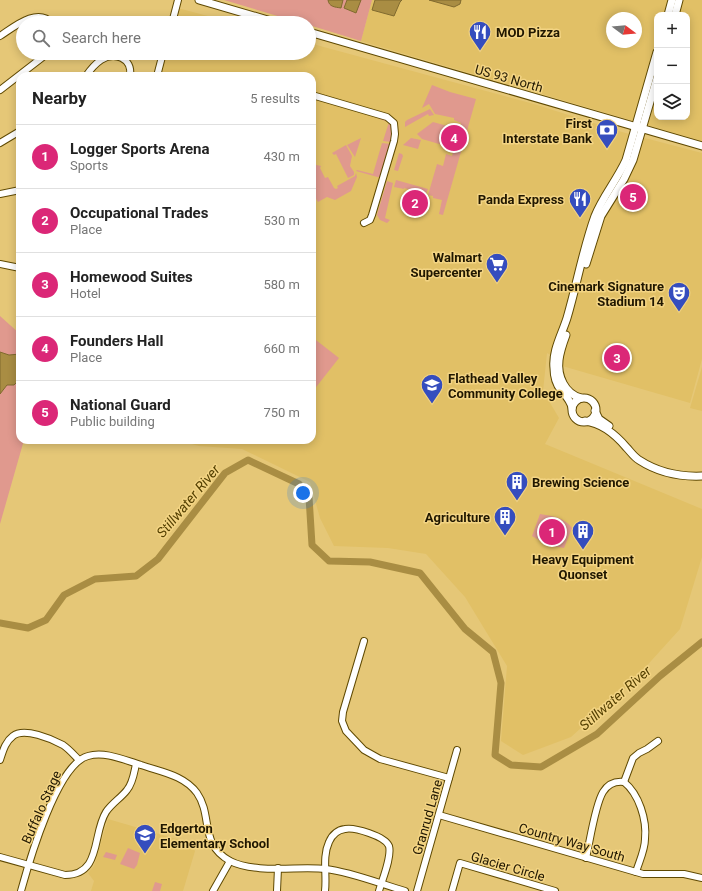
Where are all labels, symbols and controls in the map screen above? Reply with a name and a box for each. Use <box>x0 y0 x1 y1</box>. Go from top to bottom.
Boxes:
north arrow <box>606 12 642 48</box>
map controls <box>654 12 690 120</box>
button: + <box>654 12 690 48</box>
search box <box>16 16 316 60</box>
restaurant icon: MOD Pizza <box>467 19 493 52</box>
place label: MOD Pizza <box>496 25 560 40</box>
icon: search <box>30 27 52 49</box>
text: Search here <box>62 29 141 47</box>
button: − <box>654 48 690 84</box>
street label: US 93 North <box>473 62 545 95</box>
button: layers <box>654 84 690 120</box>
text: Nearby <box>32 88 87 108</box>
text: 5 results <box>250 91 300 106</box>
place label: First Interstate Bank <box>503 116 593 146</box>
bank icon: First Interstate Bank <box>594 117 620 150</box>
pin: 4 <box>441 123 467 153</box>
text: Logger Sports Arena <box>70 140 210 158</box>
text: 1 <box>41 149 49 164</box>
text: 430 m <box>263 149 300 164</box>
text: Sports <box>70 158 108 173</box>
pin: 5 <box>620 182 646 212</box>
restaurant icon: Panda Express <box>567 186 593 219</box>
pin: 2 <box>402 188 428 218</box>
place label: Panda Express <box>478 192 564 207</box>
text: Occupational Trades <box>70 204 208 222</box>
text: 2 <box>41 213 49 228</box>
text: 530 m <box>263 213 300 228</box>
text: Place <box>70 222 102 237</box>
place label: Walmart Supercenter <box>410 250 483 280</box>
supermarket icon: Walmart Supercenter <box>484 251 510 284</box>
text: Homewood Suites <box>70 268 193 286</box>
text: 3 <box>41 277 49 292</box>
text: 580 m <box>263 277 300 292</box>
place label: Cinemark Signature Stadium 14 <box>548 279 665 309</box>
theatre icon: Cinemark Signature Stadium 14 <box>666 280 692 313</box>
text: Hotel <box>70 286 101 301</box>
text: Founders Hall <box>70 332 163 350</box>
text: 4 <box>41 341 49 356</box>
text: 660 m <box>263 341 300 356</box>
pin: 3 <box>604 343 630 373</box>
text: Place <box>70 350 102 365</box>
place label: Flathead Valley Community College <box>448 371 563 401</box>
school or university icon: Flathead Valley Community College <box>419 372 445 405</box>
text: National Guard <box>70 396 171 414</box>
text: 5 <box>41 405 49 420</box>
text: 750 m <box>263 405 300 420</box>
text: Public building <box>70 414 155 429</box>
water label: Stillwater River <box>153 461 223 540</box>
building icon: Brewing Science <box>504 469 530 502</box>
place label: Brewing Science <box>532 475 629 490</box>
your location <box>293 483 313 503</box>
building icon: Agriculture <box>492 504 518 537</box>
place label: Agriculture <box>425 510 490 525</box>
pin: 1 <box>539 517 565 547</box>
building icon: Heavy Equipment Quonset <box>570 518 596 551</box>
place label: Heavy Equipment Quonset <box>532 552 635 582</box>
water label: Stillwater River <box>576 662 654 733</box>
street label: Buffalo Stage <box>19 768 64 846</box>
street label: Granrud Lane <box>410 778 445 856</box>
street label: Country Way South <box>517 820 627 865</box>
place label: Edgerton Elementary School <box>160 821 270 851</box>
school or university icon: Edgerton Elementary School <box>132 822 158 855</box>
street label: Glacier Circle <box>469 849 547 884</box>

